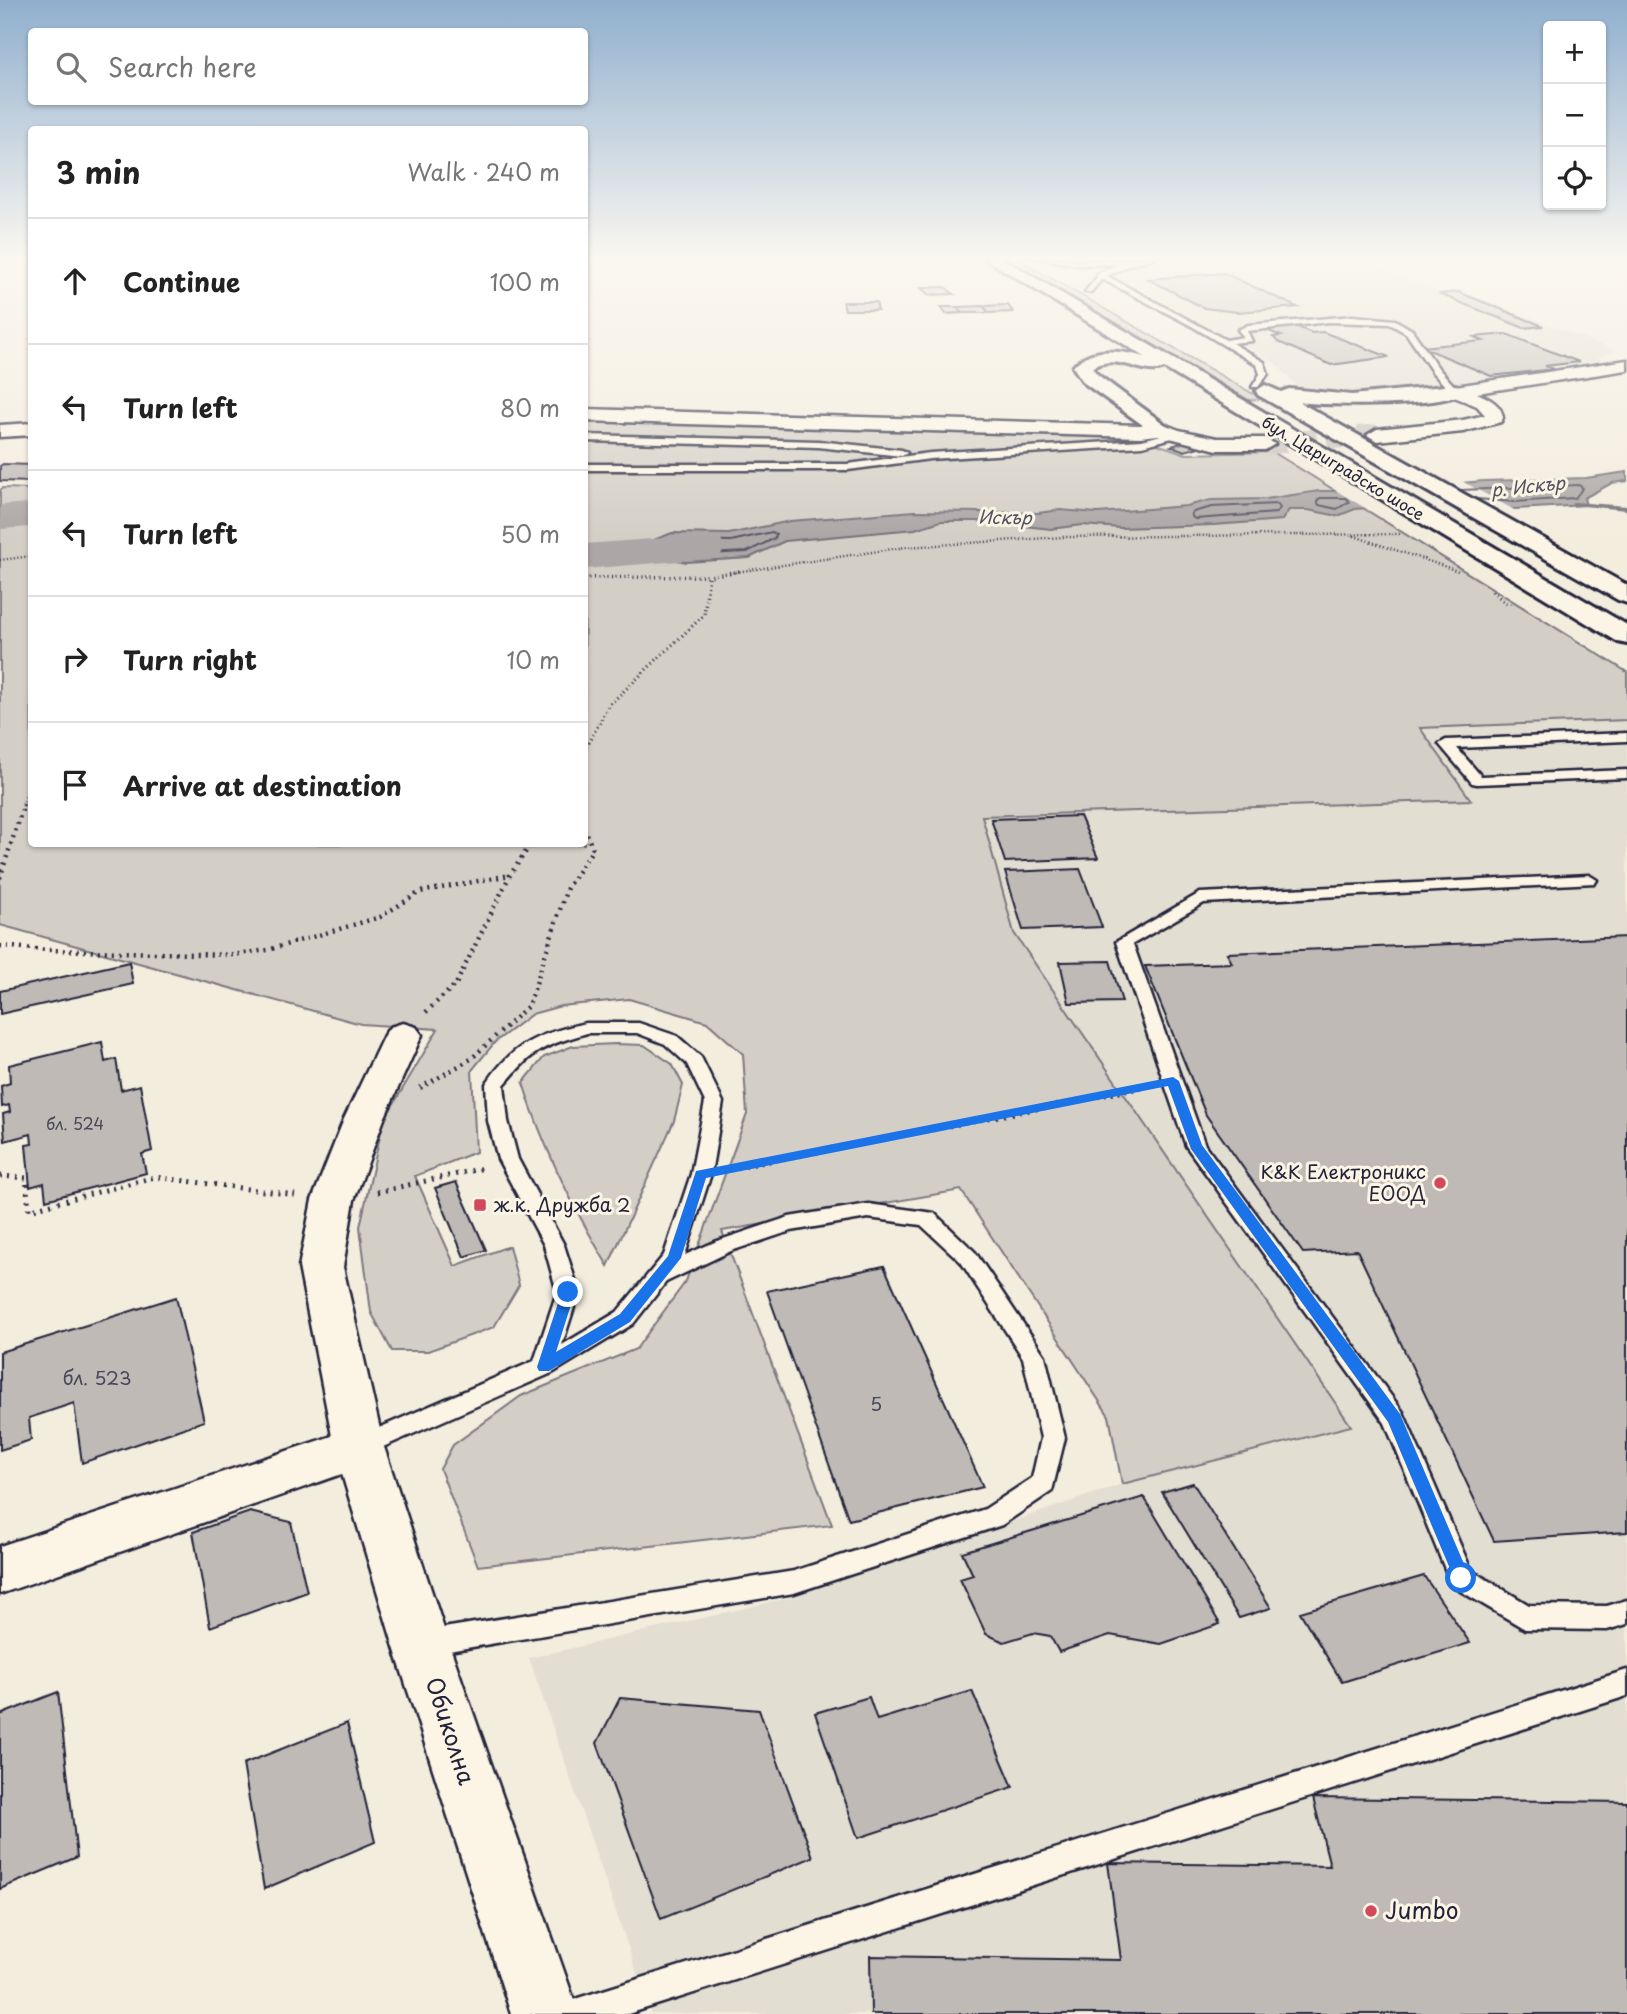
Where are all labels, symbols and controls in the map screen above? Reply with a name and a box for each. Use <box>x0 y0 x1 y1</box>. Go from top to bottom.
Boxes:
map controls <box>1543 21 1606 210</box>
button: + <box>1543 21 1606 84</box>
search box <box>28 28 588 105</box>
text: Search here <box>108 47 257 86</box>
icon: search <box>52 48 90 86</box>
button: − <box>1543 84 1606 147</box>
button: locate <box>1543 147 1606 210</box>
text: 3 min <box>56 149 141 194</box>
text: Walk · 240 m <box>408 154 560 189</box>
icon: ahead <box>56 262 94 300</box>
text: Continue <box>123 262 240 301</box>
text: 100 m <box>490 264 560 299</box>
icon: left <box>56 388 94 426</box>
text: Turn left <box>123 388 238 427</box>
text: 80 m <box>500 390 560 425</box>
street label: бул. Цариградско шосе <box>1258 409 1430 525</box>
water label: р. Искър <box>1489 468 1567 503</box>
water label: Искър <box>978 503 1033 530</box>
icon: left <box>56 514 94 552</box>
text: Turn left <box>123 514 238 553</box>
text: 50 m <box>500 516 560 551</box>
icon: right <box>56 640 94 678</box>
text: Turn right <box>123 640 257 679</box>
text: 10 m <box>506 642 560 677</box>
icon: arrive <box>56 766 94 804</box>
text: Arrive at destination <box>123 766 402 805</box>
house number: бл. 524 <box>46 1111 104 1135</box>
place label: K&K Електроникс ЕООД <box>1261 1157 1426 1207</box>
marker: K&K Електроникс ЕООД <box>1432 1175 1448 1191</box>
place label: ж.к. Дружба 2 <box>494 1190 630 1218</box>
marker: ж.к. Дружба 2 <box>472 1197 488 1213</box>
route end <box>552 1276 583 1307</box>
house number: бл. 523 <box>62 1363 132 1391</box>
house number: 5 <box>870 1389 882 1417</box>
route start <box>1445 1562 1476 1593</box>
street label: Обиколна <box>418 1672 485 1789</box>
place label: Jumbo <box>1385 1892 1459 1927</box>
marker: Jumbo <box>1363 1903 1379 1919</box>

